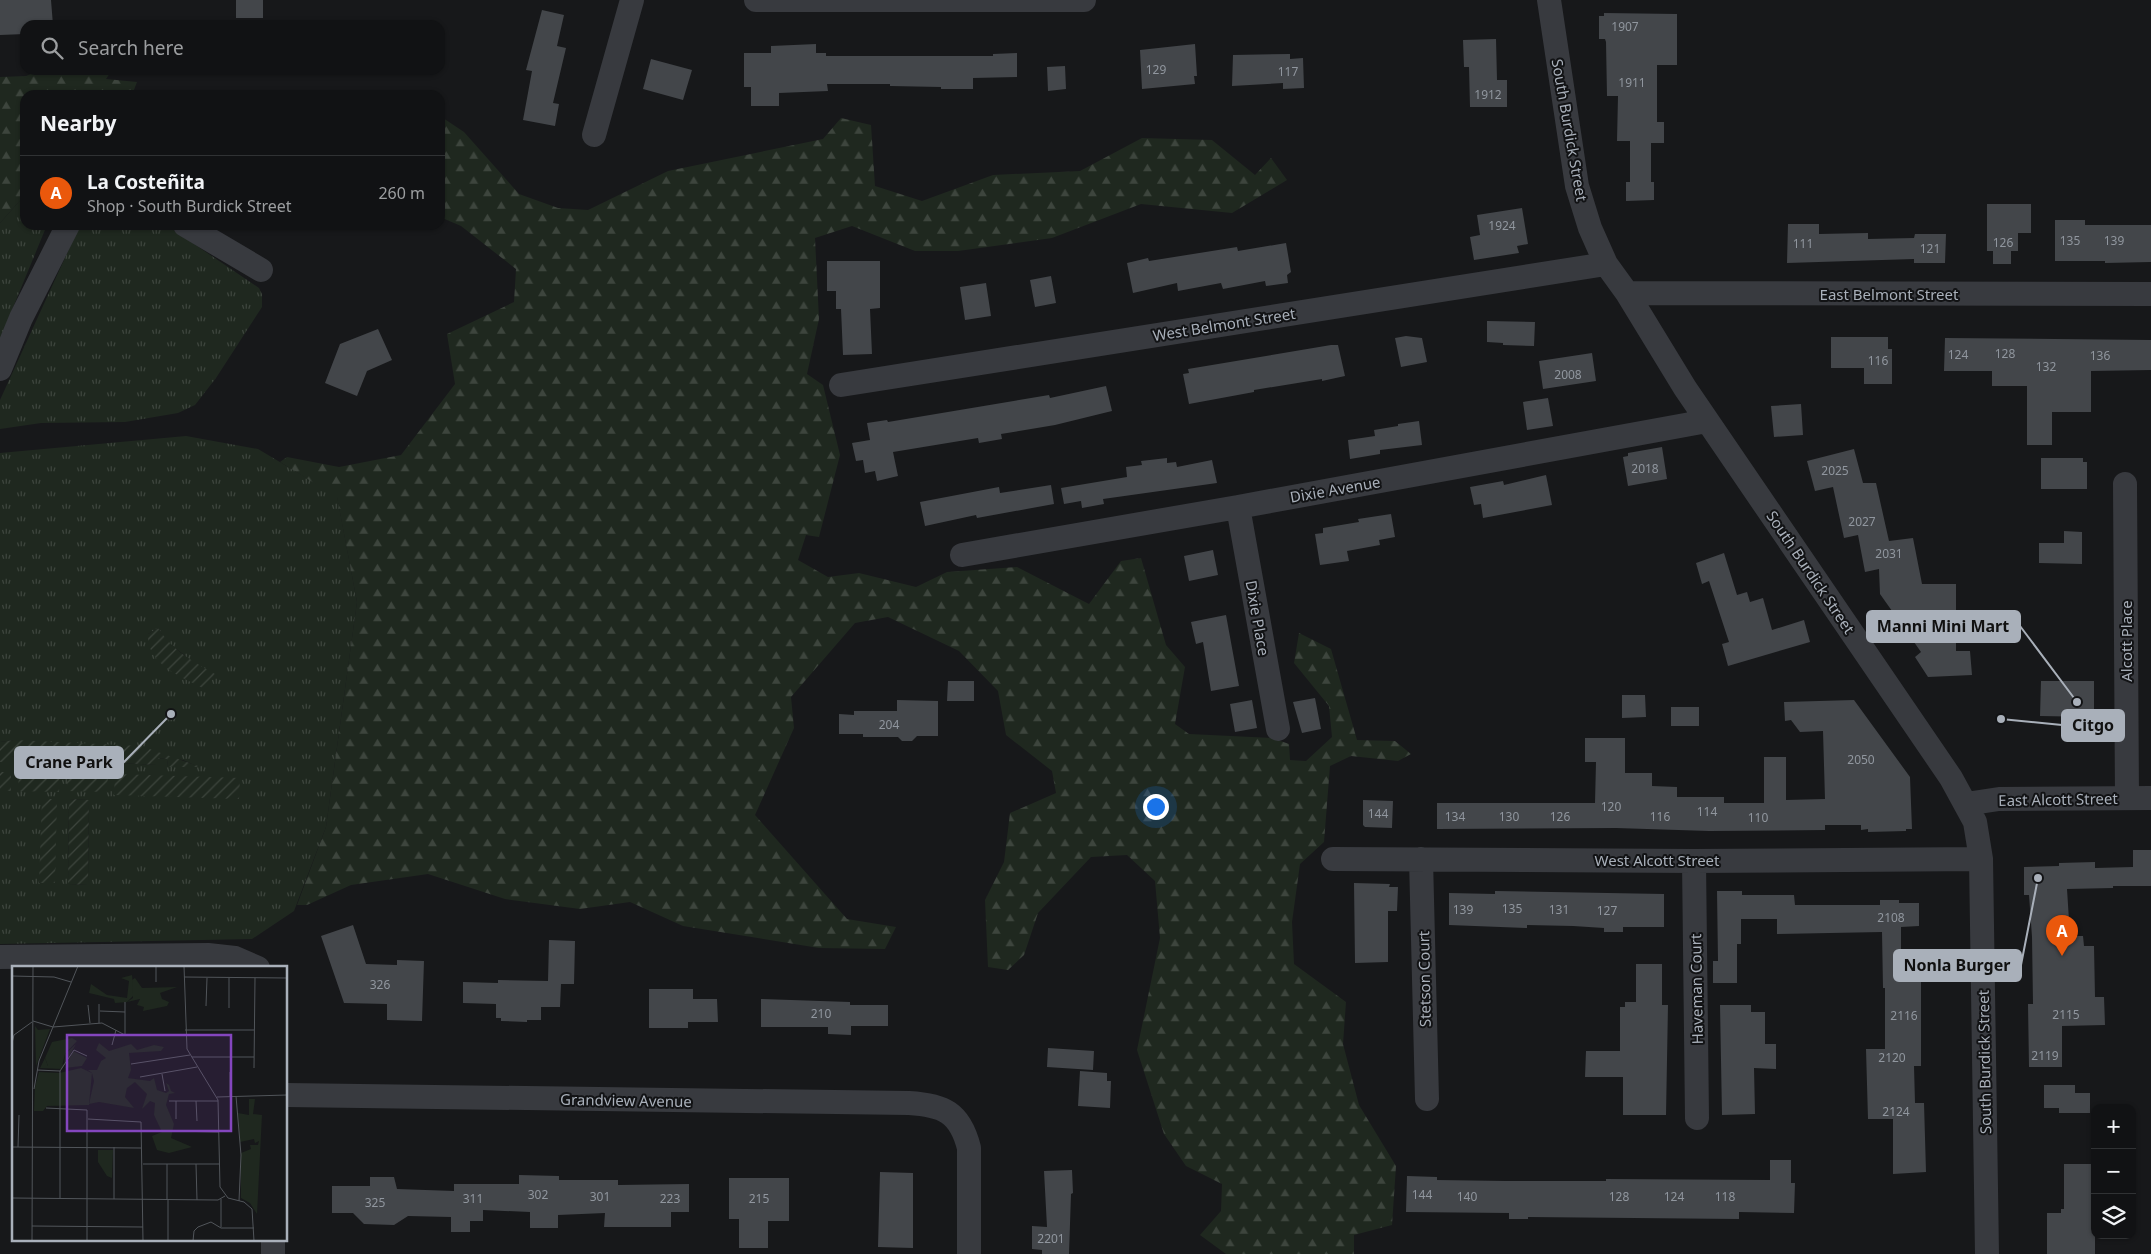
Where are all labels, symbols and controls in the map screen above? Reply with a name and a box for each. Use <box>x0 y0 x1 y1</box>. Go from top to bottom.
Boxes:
house number: 1907 <box>1611 18 1639 35</box>
search box <box>20 20 445 75</box>
icon: search <box>38 34 66 62</box>
text: Search here <box>78 35 184 61</box>
street label: South Burdick Street <box>1548 57 1592 203</box>
house number: 129 <box>1146 61 1166 78</box>
house number: 117 <box>1278 63 1298 80</box>
house number: 1911 <box>1618 74 1646 91</box>
house number: 1912 <box>1474 86 1502 103</box>
text: Nearby <box>40 109 116 137</box>
text: La Costeñita <box>87 169 205 195</box>
text: A <box>50 182 62 204</box>
text: 260 m <box>378 182 425 204</box>
text: Shop · South Burdick Street <box>87 195 292 217</box>
house number: 1924 <box>1488 217 1516 234</box>
house number: 135 <box>2060 232 2080 249</box>
house number: 139 <box>2104 232 2124 249</box>
house number: 126 <box>1993 234 2013 251</box>
house number: 111 <box>1793 235 1813 252</box>
house number: 121 <box>1920 240 1940 257</box>
street label: East Belmont Street <box>1820 284 1959 304</box>
street label: West Belmont Street <box>1151 303 1297 345</box>
house number: 128 <box>1995 345 2015 362</box>
house number: 124 <box>1948 346 1968 363</box>
house number: 136 <box>2090 347 2110 364</box>
house number: 116 <box>1868 352 1888 369</box>
house number: 132 <box>2036 358 2056 375</box>
house number: 2008 <box>1554 366 1582 383</box>
house number: 2018 <box>1631 460 1659 477</box>
house number: 2025 <box>1821 462 1849 479</box>
street label: Dixie Avenue <box>1288 471 1382 507</box>
street label: South Burdick Street <box>1762 507 1860 638</box>
house number: 2027 <box>1848 513 1876 530</box>
house number: 2031 <box>1875 545 1903 562</box>
street label: Dixie Place <box>1242 579 1274 657</box>
street label: Alcott Place <box>2116 600 2136 682</box>
callout: Manni Mini Mart <box>1867 611 2020 642</box>
text: Manni Mini Mart <box>1877 615 2009 637</box>
callout: Citgo <box>2062 710 2124 741</box>
text: Citgo <box>2072 714 2114 736</box>
house number: 204 <box>879 716 899 733</box>
callout: Crane Park <box>15 747 123 778</box>
text: Crane Park <box>25 751 113 773</box>
house number: 2050 <box>1847 751 1875 768</box>
street label: East Alcott Street <box>1998 788 2119 810</box>
your location <box>1143 794 1169 820</box>
house number: 120 <box>1601 798 1621 815</box>
house number: 114 <box>1697 803 1717 820</box>
house number: 144 <box>1368 805 1388 822</box>
house number: 134 <box>1445 808 1465 825</box>
house number: 130 <box>1499 808 1519 825</box>
house number: 126 <box>1550 808 1570 825</box>
house number: 116 <box>1650 808 1670 825</box>
house number: 110 <box>1748 809 1768 826</box>
street label: West Alcott Street <box>1595 850 1720 870</box>
house number: 135 <box>1502 900 1522 917</box>
house number: 139 <box>1453 901 1473 918</box>
house number: 131 <box>1549 901 1569 918</box>
house number: 127 <box>1597 902 1617 919</box>
house number: 2108 <box>1877 909 1905 926</box>
pin: A <box>2046 915 2078 956</box>
street label: Stetson Court <box>1413 930 1435 1027</box>
street label: Haveman Court <box>1685 933 1707 1044</box>
callout: Nonla Burger <box>1894 950 2021 981</box>
text: Nonla Burger <box>1904 954 2010 976</box>
inset map <box>12 966 288 1242</box>
house number: 326 <box>370 976 390 993</box>
street label: South Burdick Street <box>1973 989 1995 1134</box>
house number: 210 <box>811 1005 831 1022</box>
house number: 2115 <box>2052 1006 2080 1023</box>
house number: 2116 <box>1890 1007 1918 1024</box>
house number: 2119 <box>2031 1047 2059 1064</box>
house number: 2120 <box>1878 1049 1906 1066</box>
street label: Grandview Avenue <box>560 1089 692 1111</box>
house number: 2124 <box>1882 1103 1910 1120</box>
map controls <box>2091 1104 2136 1239</box>
button: + <box>2091 1104 2136 1149</box>
button: − <box>2091 1149 2136 1194</box>
house number: 302 <box>528 1186 548 1203</box>
house number: 144 <box>1412 1186 1432 1203</box>
house number: 301 <box>590 1188 610 1205</box>
house number: 140 <box>1457 1188 1477 1205</box>
house number: 128 <box>1609 1188 1629 1205</box>
house number: 124 <box>1664 1188 1684 1205</box>
house number: 118 <box>1715 1188 1735 1205</box>
house number: 311 <box>463 1190 483 1207</box>
house number: 223 <box>660 1190 680 1207</box>
house number: 215 <box>749 1190 769 1207</box>
house number: 325 <box>365 1194 385 1211</box>
button: layers <box>2091 1194 2136 1239</box>
house number: 2201 <box>1037 1230 1065 1247</box>

